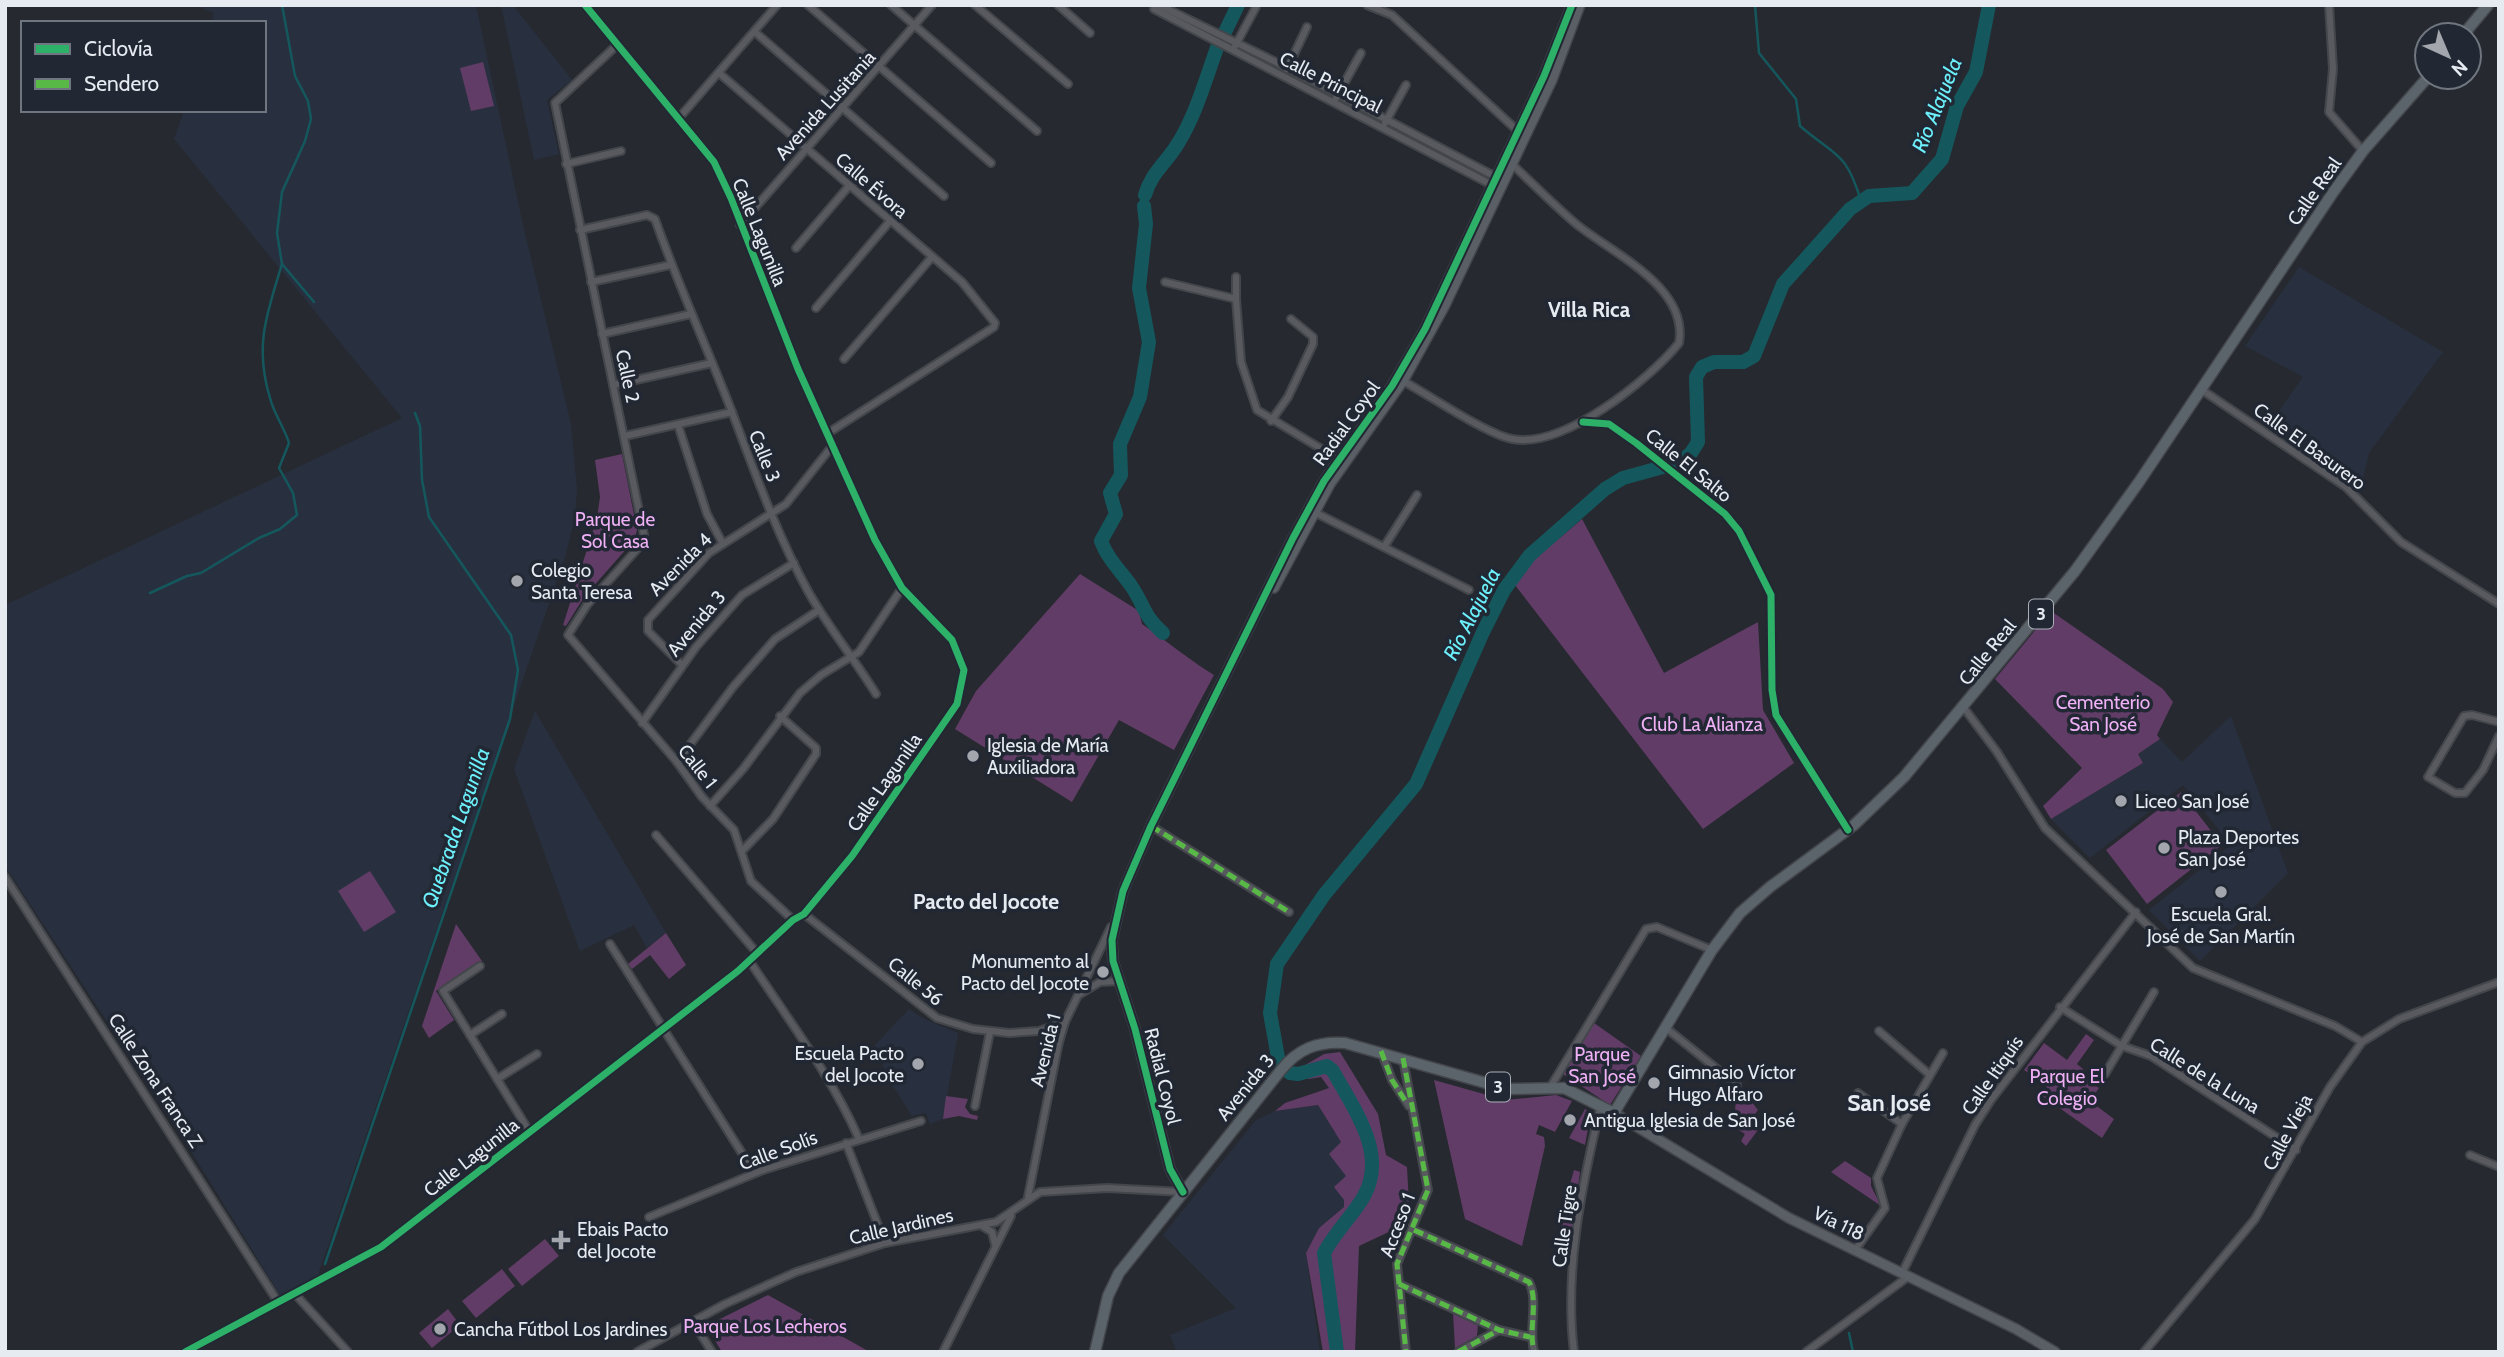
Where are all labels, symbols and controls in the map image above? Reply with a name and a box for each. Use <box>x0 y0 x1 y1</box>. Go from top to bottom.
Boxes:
legend <box>21 21 266 112</box>
north arrow <box>2413 21 2483 91</box>
text: Ciclovía <box>84 36 153 61</box>
street label: Avenida Lusitania <box>770 46 880 165</box>
street label: Calle Principal <box>1276 47 1386 118</box>
water label: Río Alajuela <box>1906 54 1968 156</box>
text: N <box>2447 55 2472 81</box>
text: Sendero <box>84 71 159 96</box>
street label: Calle Évora <box>831 147 913 223</box>
street label: Calle Real <box>2283 152 2347 230</box>
street label: Calle Lagunilla <box>727 175 792 290</box>
district label: Villa Rica <box>1548 297 1631 322</box>
street label: Calle 2 <box>611 347 644 405</box>
street label: Radial Coyol <box>1308 376 1385 470</box>
street label: Calle El Basurero <box>2249 398 2370 495</box>
street label: Calle El Salto <box>1641 424 1736 507</box>
street label: Calle 3 <box>744 427 785 486</box>
park label: Parque de Sol Casa <box>575 508 655 553</box>
street label: Avenida 4 <box>644 528 717 601</box>
place label: Colegio Santa Teresa <box>531 559 632 604</box>
water label: Río Alajuela <box>1438 564 1506 664</box>
marker: Colegio Santa Teresa <box>509 573 525 589</box>
street label: Avenida 3 <box>662 586 731 661</box>
road number: 3 <box>2029 600 2053 628</box>
street label: Calle Real <box>1954 614 2021 690</box>
park label: Cementerio San José <box>2056 691 2150 736</box>
park label: Club La Alianza <box>1641 713 1763 736</box>
street label: Calle Lagunilla <box>842 729 927 836</box>
place label: Iglesia de María Auxiliadora <box>987 734 1109 779</box>
street label: Calle 1 <box>673 740 722 793</box>
water label: Quebrada Lagunilla <box>416 745 495 911</box>
marker: Iglesia de María Auxiliadora <box>965 748 981 764</box>
place label: Liceo San José <box>2135 790 2250 813</box>
marker: Liceo San José <box>2113 793 2129 809</box>
place label: Plaza Deportes San José <box>2178 826 2299 871</box>
marker: Plaza Deportes San José <box>2156 840 2172 856</box>
marker: Escuela Gral. José de San Martín <box>2213 884 2229 900</box>
district label: Pacto del Jocote <box>913 889 1059 914</box>
place label: Escuela Gral. José de San Martín <box>2146 903 2295 948</box>
place label: Monumento al Pacto del Jocote <box>961 950 1090 995</box>
street label: Calle 56 <box>883 952 948 1011</box>
marker: Monumento al Pacto del Jocote <box>1095 964 1111 980</box>
street label: Calle Zona Franca Z <box>104 1009 208 1152</box>
street label: Avenida 1 <box>1025 1011 1066 1089</box>
street label: Radial Coyol <box>1139 1025 1186 1127</box>
street label: Calle Itiquís <box>1957 1031 2028 1119</box>
street label: Calle de la Luna <box>2146 1032 2264 1118</box>
place label: Escuela Pacto del Jocote <box>794 1042 904 1087</box>
park label: Parque San José <box>1568 1043 1636 1088</box>
street label: Avenida 3 <box>1212 1049 1279 1125</box>
marker: Escuela Pacto del Jocote <box>910 1056 926 1072</box>
place label: Gimnasio Víctor Hugo Alfaro <box>1668 1061 1796 1106</box>
park label: Parque El Colegio <box>2029 1065 2105 1110</box>
road number: 3 <box>1486 1072 1510 1102</box>
marker: Gimnasio Víctor Hugo Alfaro <box>1646 1075 1662 1091</box>
district label: San José <box>1847 1089 1931 1117</box>
street label: Calle Vieja <box>2258 1090 2317 1174</box>
place label: Antigua Iglesia de San José <box>1584 1109 1795 1132</box>
marker: Antigua Iglesia de San José <box>1562 1112 1578 1128</box>
street label: Calle Lagunilla <box>419 1113 524 1202</box>
street label: Calle Solís <box>736 1126 821 1175</box>
street label: Calle Tigre <box>1547 1183 1582 1269</box>
street label: Acceso 1 <box>1375 1190 1420 1261</box>
street label: Vía 118 <box>1810 1201 1868 1246</box>
street label: Calle Jardines <box>847 1203 955 1250</box>
place label: Ebais Pacto del Jocote <box>577 1218 669 1263</box>
marker: Ebais Pacto del Jocote <box>551 1230 571 1250</box>
park label: Parque Los Lecheros <box>683 1315 847 1338</box>
place label: Cancha Fútbol Los Jardines <box>454 1318 667 1341</box>
marker: Cancha Fútbol Los Jardines <box>432 1321 448 1337</box>

